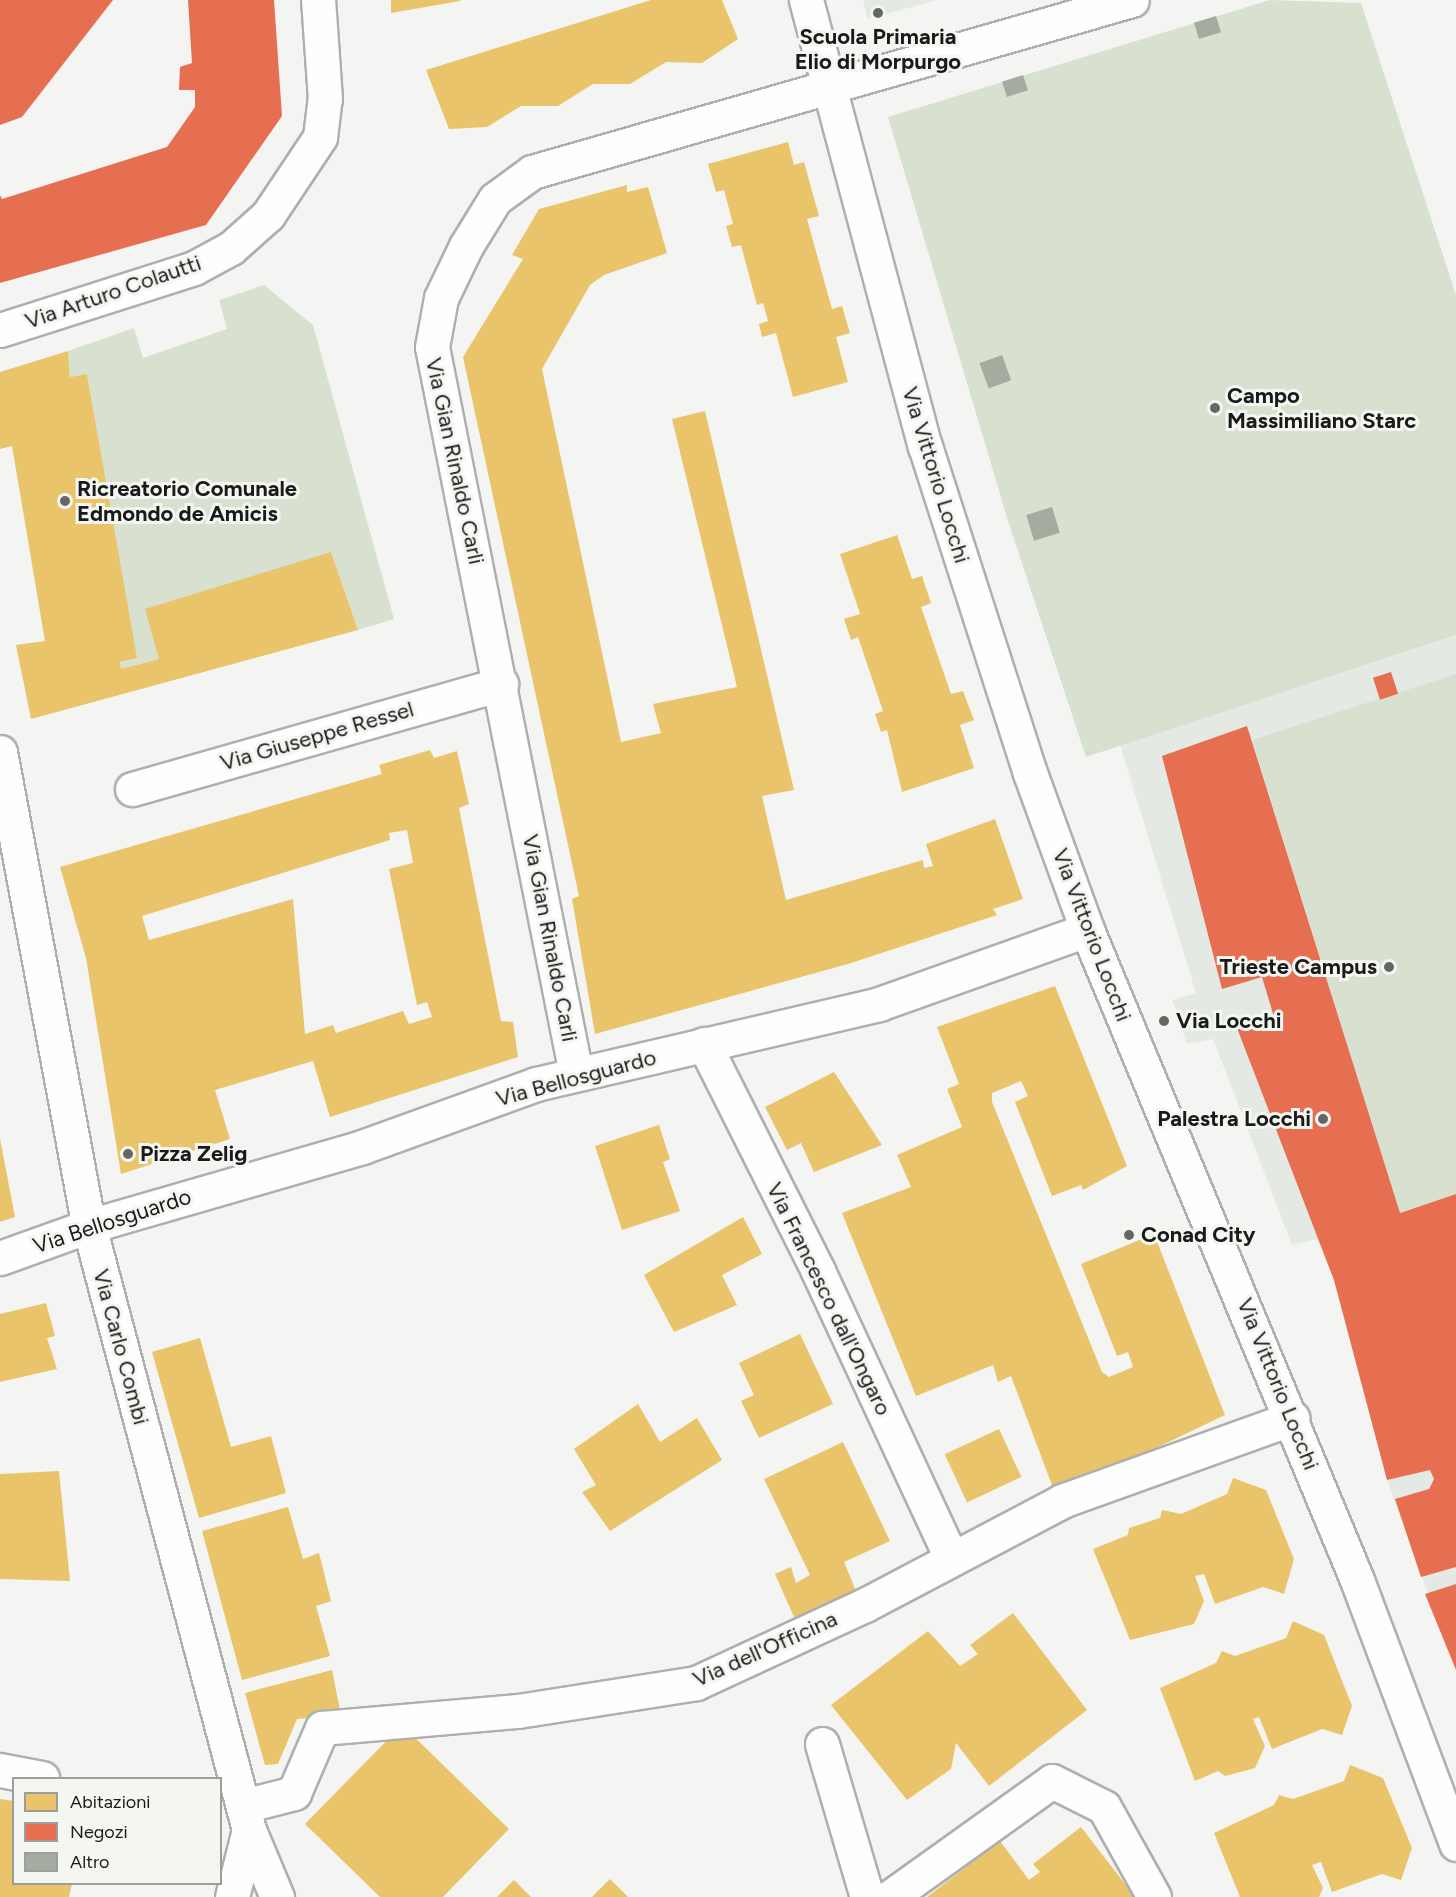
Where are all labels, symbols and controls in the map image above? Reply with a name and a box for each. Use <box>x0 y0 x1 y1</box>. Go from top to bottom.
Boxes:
marker: Scuola Primaria Elio di Morpurgo <box>871 6 885 20</box>
place label: Scuola Primaria Elio di Morpurgo <box>795 23 961 74</box>
street label: Via Arturo Colautti <box>22 250 204 334</box>
street label: Via Gian Rinaldo Carli <box>420 355 490 567</box>
place label: Campo Massimiliano Starc <box>1227 382 1416 434</box>
street label: Via Vittorio Locchi <box>897 384 975 566</box>
marker: Campo Massimiliano Starc <box>1208 401 1222 415</box>
place label: Ricreatorio Comunale Edmondo de Amicis <box>77 475 297 526</box>
marker: Ricreatorio Comunale Edmondo de Amicis <box>58 494 72 508</box>
street label: Via Giuseppe Ressel <box>217 696 417 776</box>
street label: Via Gian Rinaldo Carli <box>517 832 583 1044</box>
street label: Via Vittorio Locchi <box>1047 845 1137 1025</box>
place label: Trieste Campus <box>1220 954 1377 980</box>
marker: Trieste Campus <box>1382 960 1396 974</box>
place label: Via Locchi <box>1176 1008 1282 1034</box>
marker: Via Locchi <box>1157 1014 1171 1028</box>
street label: Via Bellosguardo <box>493 1044 659 1112</box>
place label: Palestra Locchi <box>1157 1106 1311 1132</box>
marker: Palestra Locchi <box>1316 1112 1330 1126</box>
place label: Pizza Zelig <box>140 1141 247 1167</box>
marker: Pizza Zelig <box>121 1147 135 1161</box>
street label: Via Francesco dall'Ongaro <box>761 1178 897 1420</box>
street label: Via Bellosguardo <box>30 1183 194 1259</box>
place label: Conad City <box>1141 1222 1256 1248</box>
marker: Conad City <box>1122 1228 1136 1242</box>
street label: Via Carlo Combi <box>88 1266 154 1428</box>
street label: Via Vittorio Locchi <box>1232 1294 1324 1474</box>
street label: Via dell'Officina <box>689 1605 841 1693</box>
legend <box>12 1777 222 1885</box>
text: Abitazioni <box>70 1791 151 1813</box>
text: Negozi <box>70 1821 128 1843</box>
text: Altro <box>70 1851 109 1873</box>

